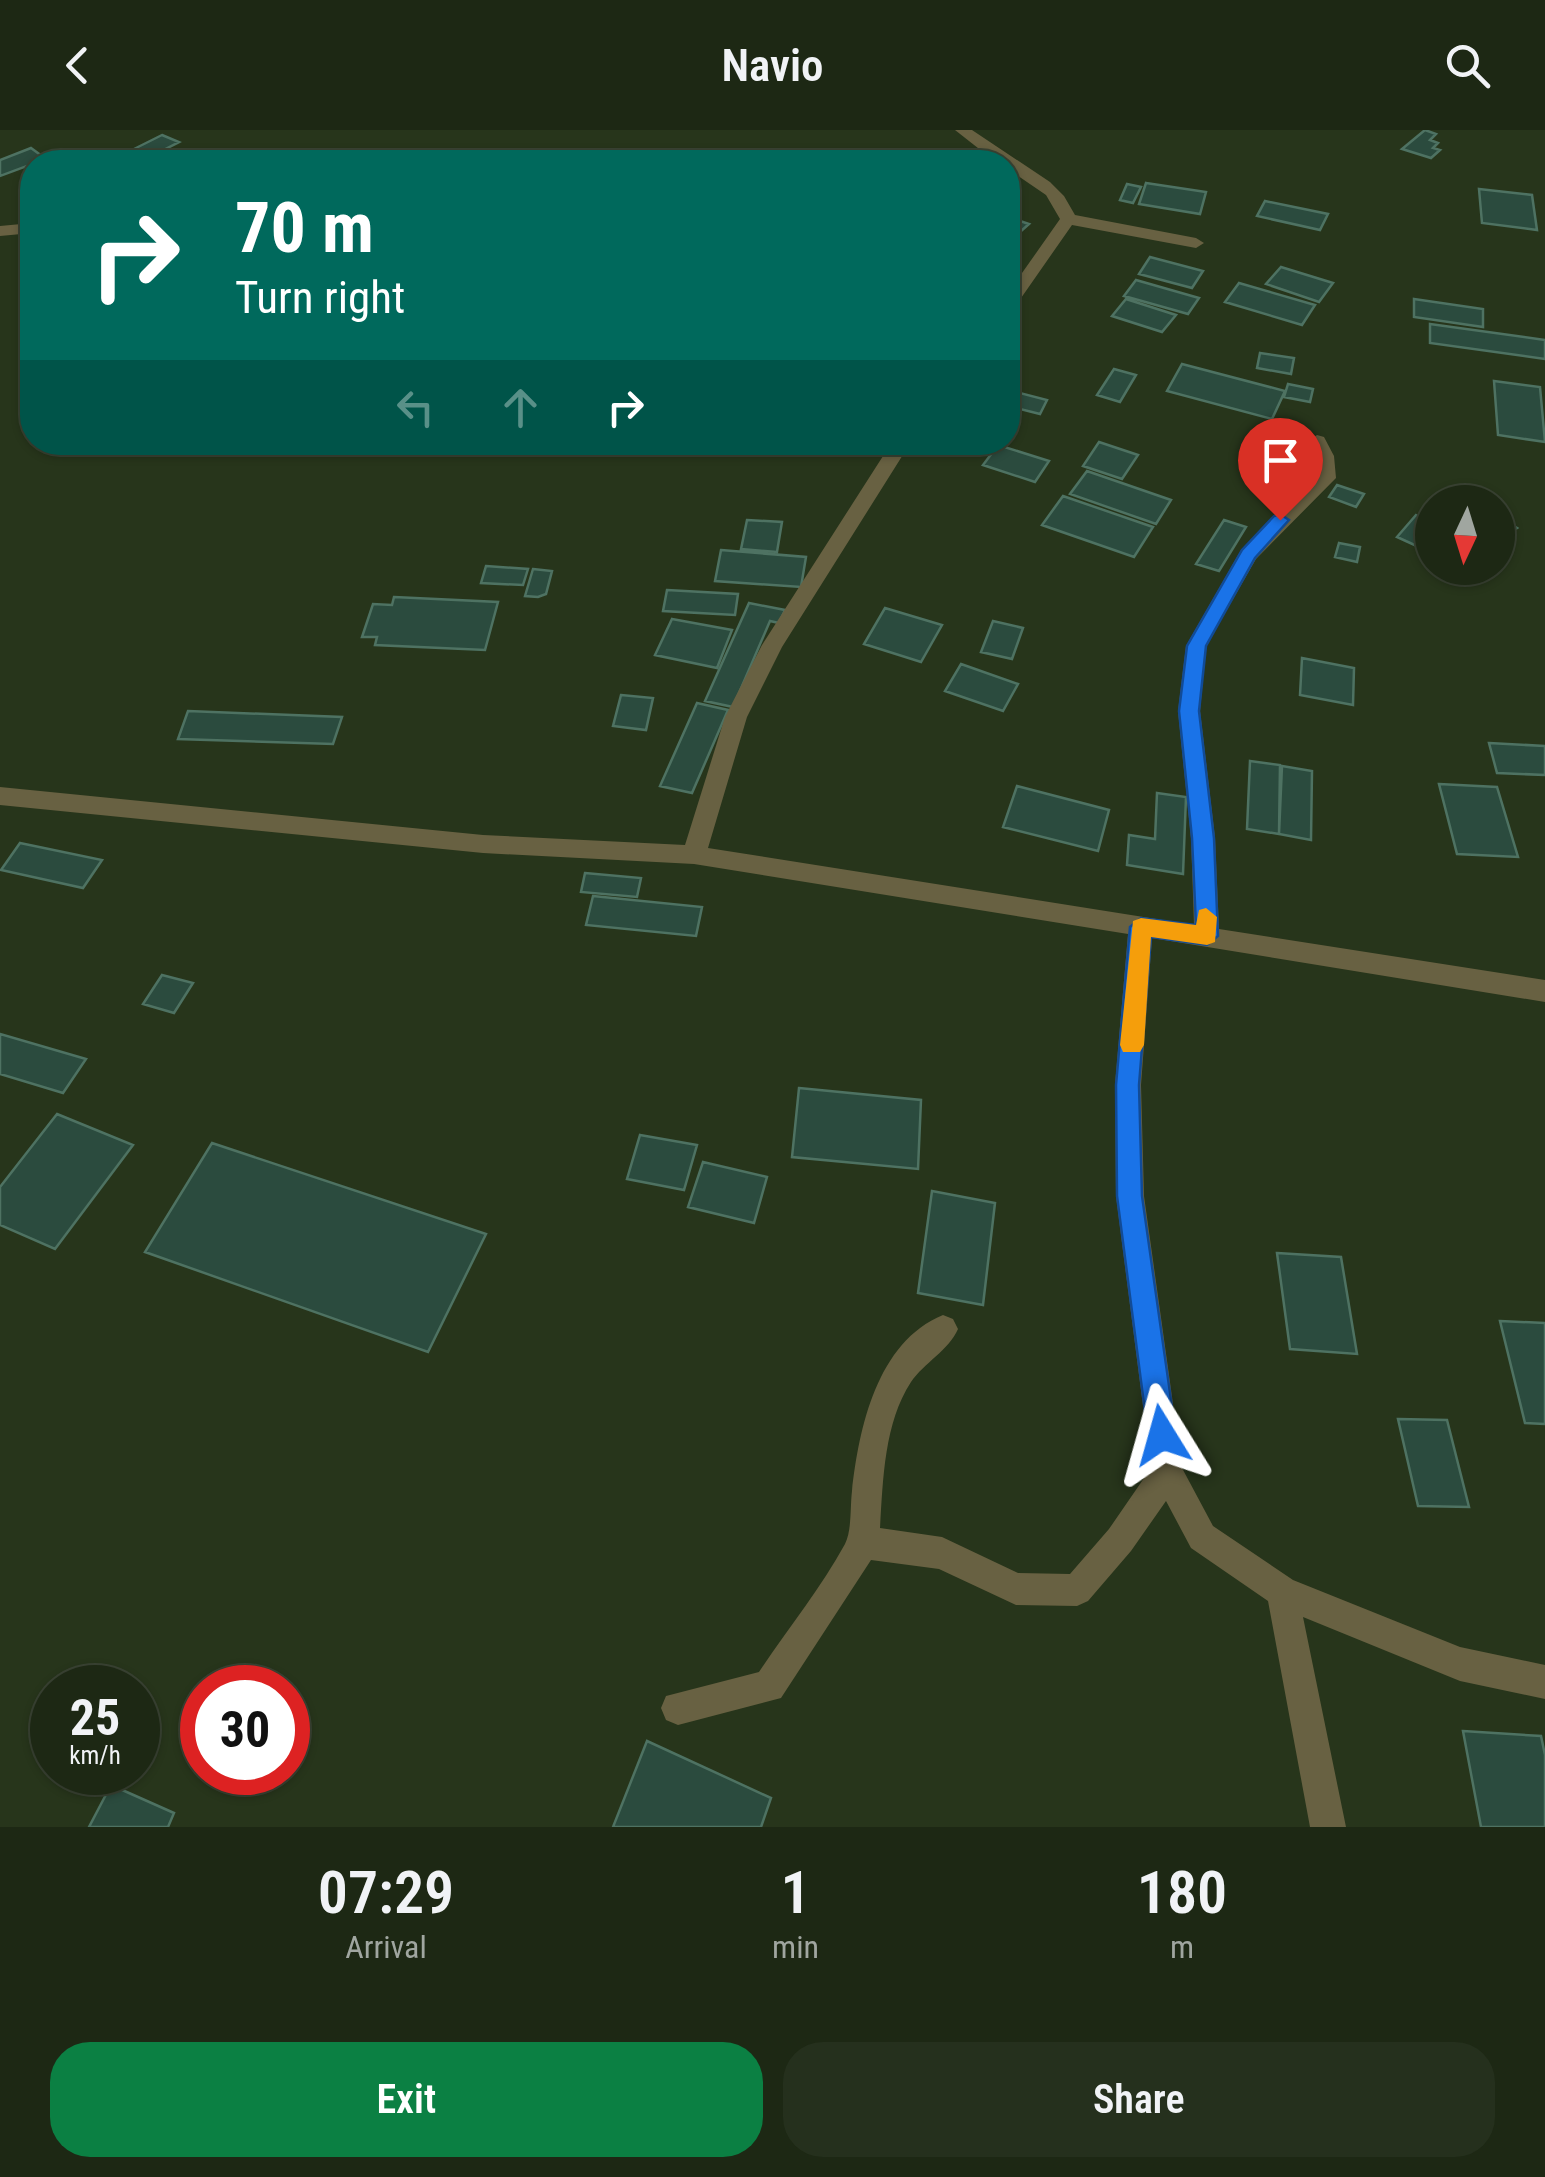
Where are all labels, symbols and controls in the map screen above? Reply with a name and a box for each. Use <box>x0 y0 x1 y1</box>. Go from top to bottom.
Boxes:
icon: back <box>50 38 105 93</box>
icon: search <box>1440 38 1495 93</box>
text: Navio <box>721 39 824 92</box>
text: 70 m <box>235 187 374 269</box>
icon: right <box>70 190 200 320</box>
text: Turn right <box>235 271 405 324</box>
icon: left <box>388 380 443 435</box>
icon: ahead <box>493 380 548 435</box>
icon: right <box>598 380 653 435</box>
pin <box>1238 418 1323 521</box>
icon: arrive <box>1253 433 1308 488</box>
north arrow <box>1415 485 1515 585</box>
map controls <box>1415 485 1515 585</box>
position arrow <box>1110 1383 1214 1487</box>
speed limit sign: 30 <box>180 1665 310 1795</box>
text: 25 <box>70 1689 120 1747</box>
text: km/h <box>69 1741 121 1770</box>
text: 07:29 <box>318 1857 454 1928</box>
text: 1 <box>780 1857 811 1928</box>
text: 180 <box>1137 1857 1227 1928</box>
text: Arrival <box>345 1928 427 1966</box>
text: min <box>772 1928 819 1966</box>
text: m <box>1170 1928 1194 1966</box>
button: Exit <box>50 2042 763 2157</box>
button: Share <box>783 2042 1495 2157</box>

